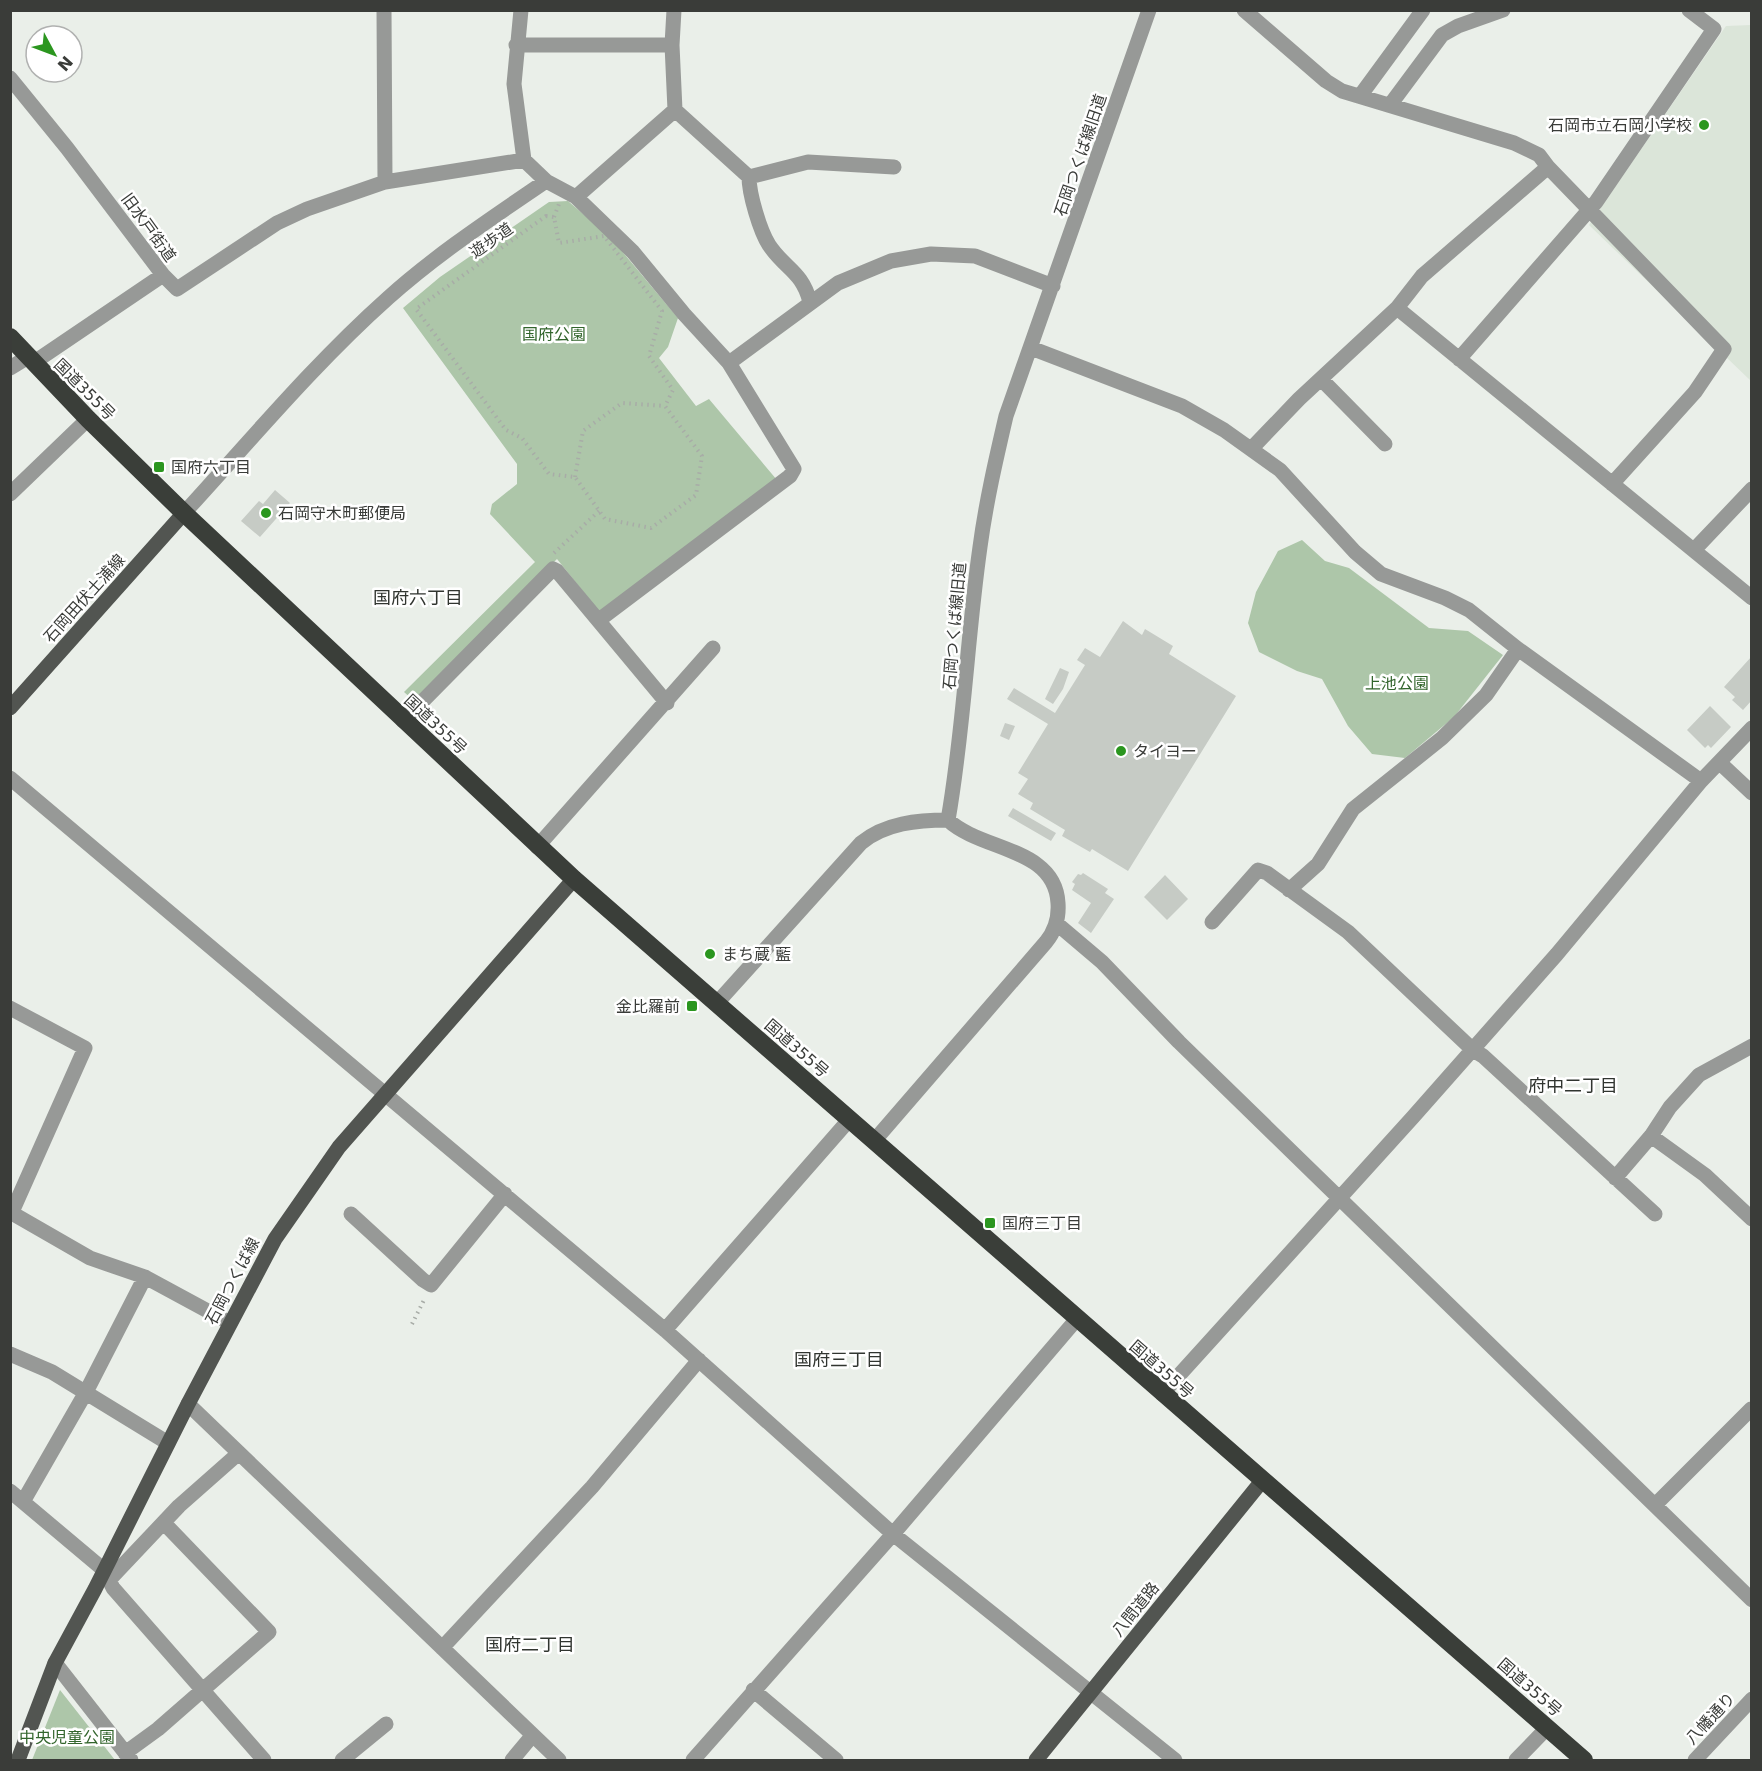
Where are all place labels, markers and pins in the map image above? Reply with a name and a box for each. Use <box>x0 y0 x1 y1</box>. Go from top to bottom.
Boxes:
place label: 石岡市立石岡小学校 <box>1548 116 1692 135</box>
marker: 石岡市立石岡小学校 <box>1697 118 1711 132</box>
place label: 国府六丁目 <box>171 458 251 477</box>
marker: 国府六丁目 <box>152 460 166 474</box>
place label: 石岡守木町郵便局 <box>278 504 406 523</box>
marker: 石岡守木町郵便局 <box>259 506 273 520</box>
place label: タイヨー <box>1133 742 1197 761</box>
marker: タイヨー <box>1114 744 1128 758</box>
place label: まち蔵 藍 <box>722 945 791 964</box>
marker: まち蔵 藍 <box>703 947 717 961</box>
place label: 金比羅前 <box>616 997 680 1016</box>
marker: 金比羅前 <box>685 999 699 1013</box>
place label: 国府三丁目 <box>1002 1214 1082 1233</box>
marker: 国府三丁目 <box>983 1216 997 1230</box>

